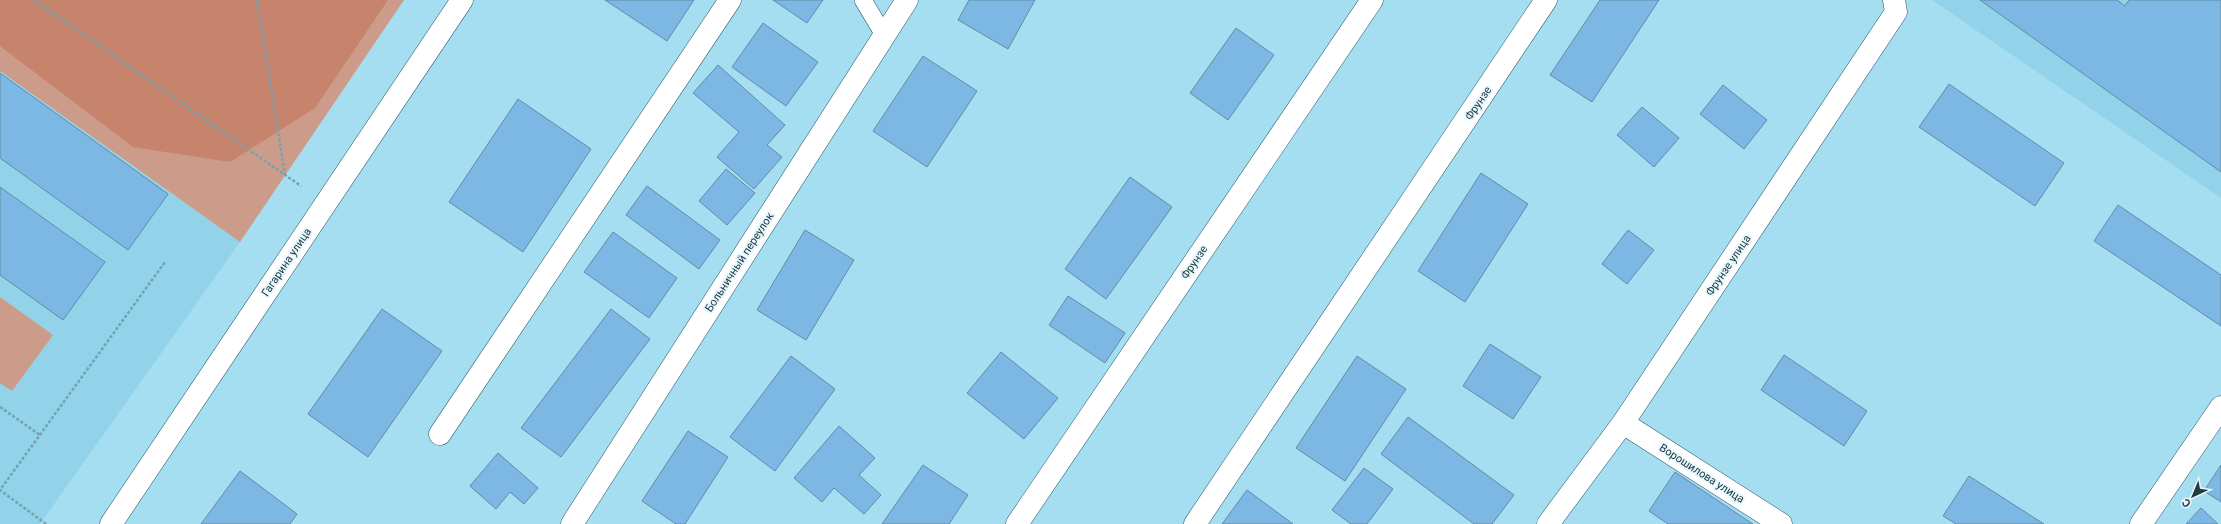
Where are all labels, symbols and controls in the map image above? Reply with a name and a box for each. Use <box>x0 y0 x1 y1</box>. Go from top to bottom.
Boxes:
street label: Фрунзе <box>1463 84 1494 122</box>
street label: Больничный переулок <box>702 210 776 314</box>
street label: Гагарина улица <box>259 226 314 299</box>
street label: Фрунзе улица <box>1703 232 1754 298</box>
street label: Фрунзе <box>1179 243 1210 281</box>
street label: Ворошилова улица <box>1657 441 1747 506</box>
north arrow <box>2173 476 2213 516</box>
text: С <box>2179 496 2194 510</box>

